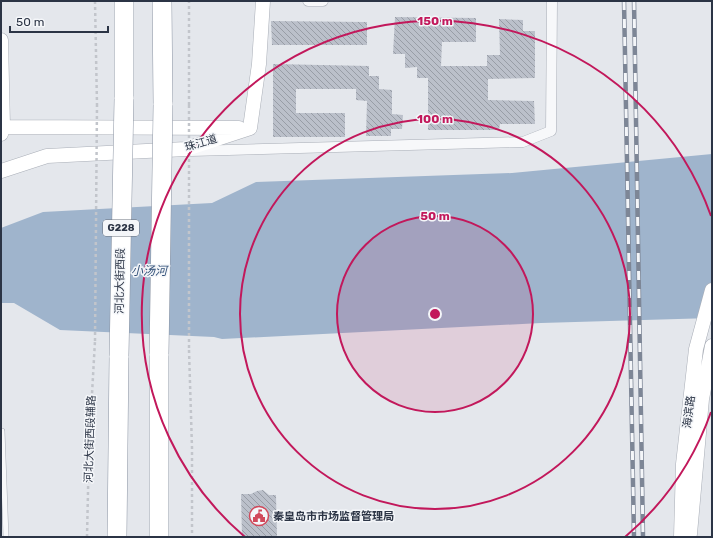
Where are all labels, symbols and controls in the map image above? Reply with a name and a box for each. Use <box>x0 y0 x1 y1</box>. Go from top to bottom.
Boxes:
scale bar <box>10 8 108 34</box>
text: 150 m <box>417 14 453 28</box>
text: 50 m <box>16 15 44 29</box>
text: 100 m <box>417 112 453 126</box>
street label: 珠江道 <box>183 132 219 154</box>
text: 50 m <box>420 209 450 223</box>
road number: G228 <box>103 220 139 236</box>
street label: 河北大街西段 <box>113 248 127 314</box>
water label: 小汤河 <box>131 264 169 278</box>
centre of rings <box>428 307 442 321</box>
street label: 河北大街西段辅路 <box>82 395 98 483</box>
street label: 海滨路 <box>681 395 697 429</box>
public building icon: 秦皇岛市市场监督管理局 <box>248 505 270 527</box>
place label: 秦皇岛市市场监督管理局 <box>273 510 394 523</box>

